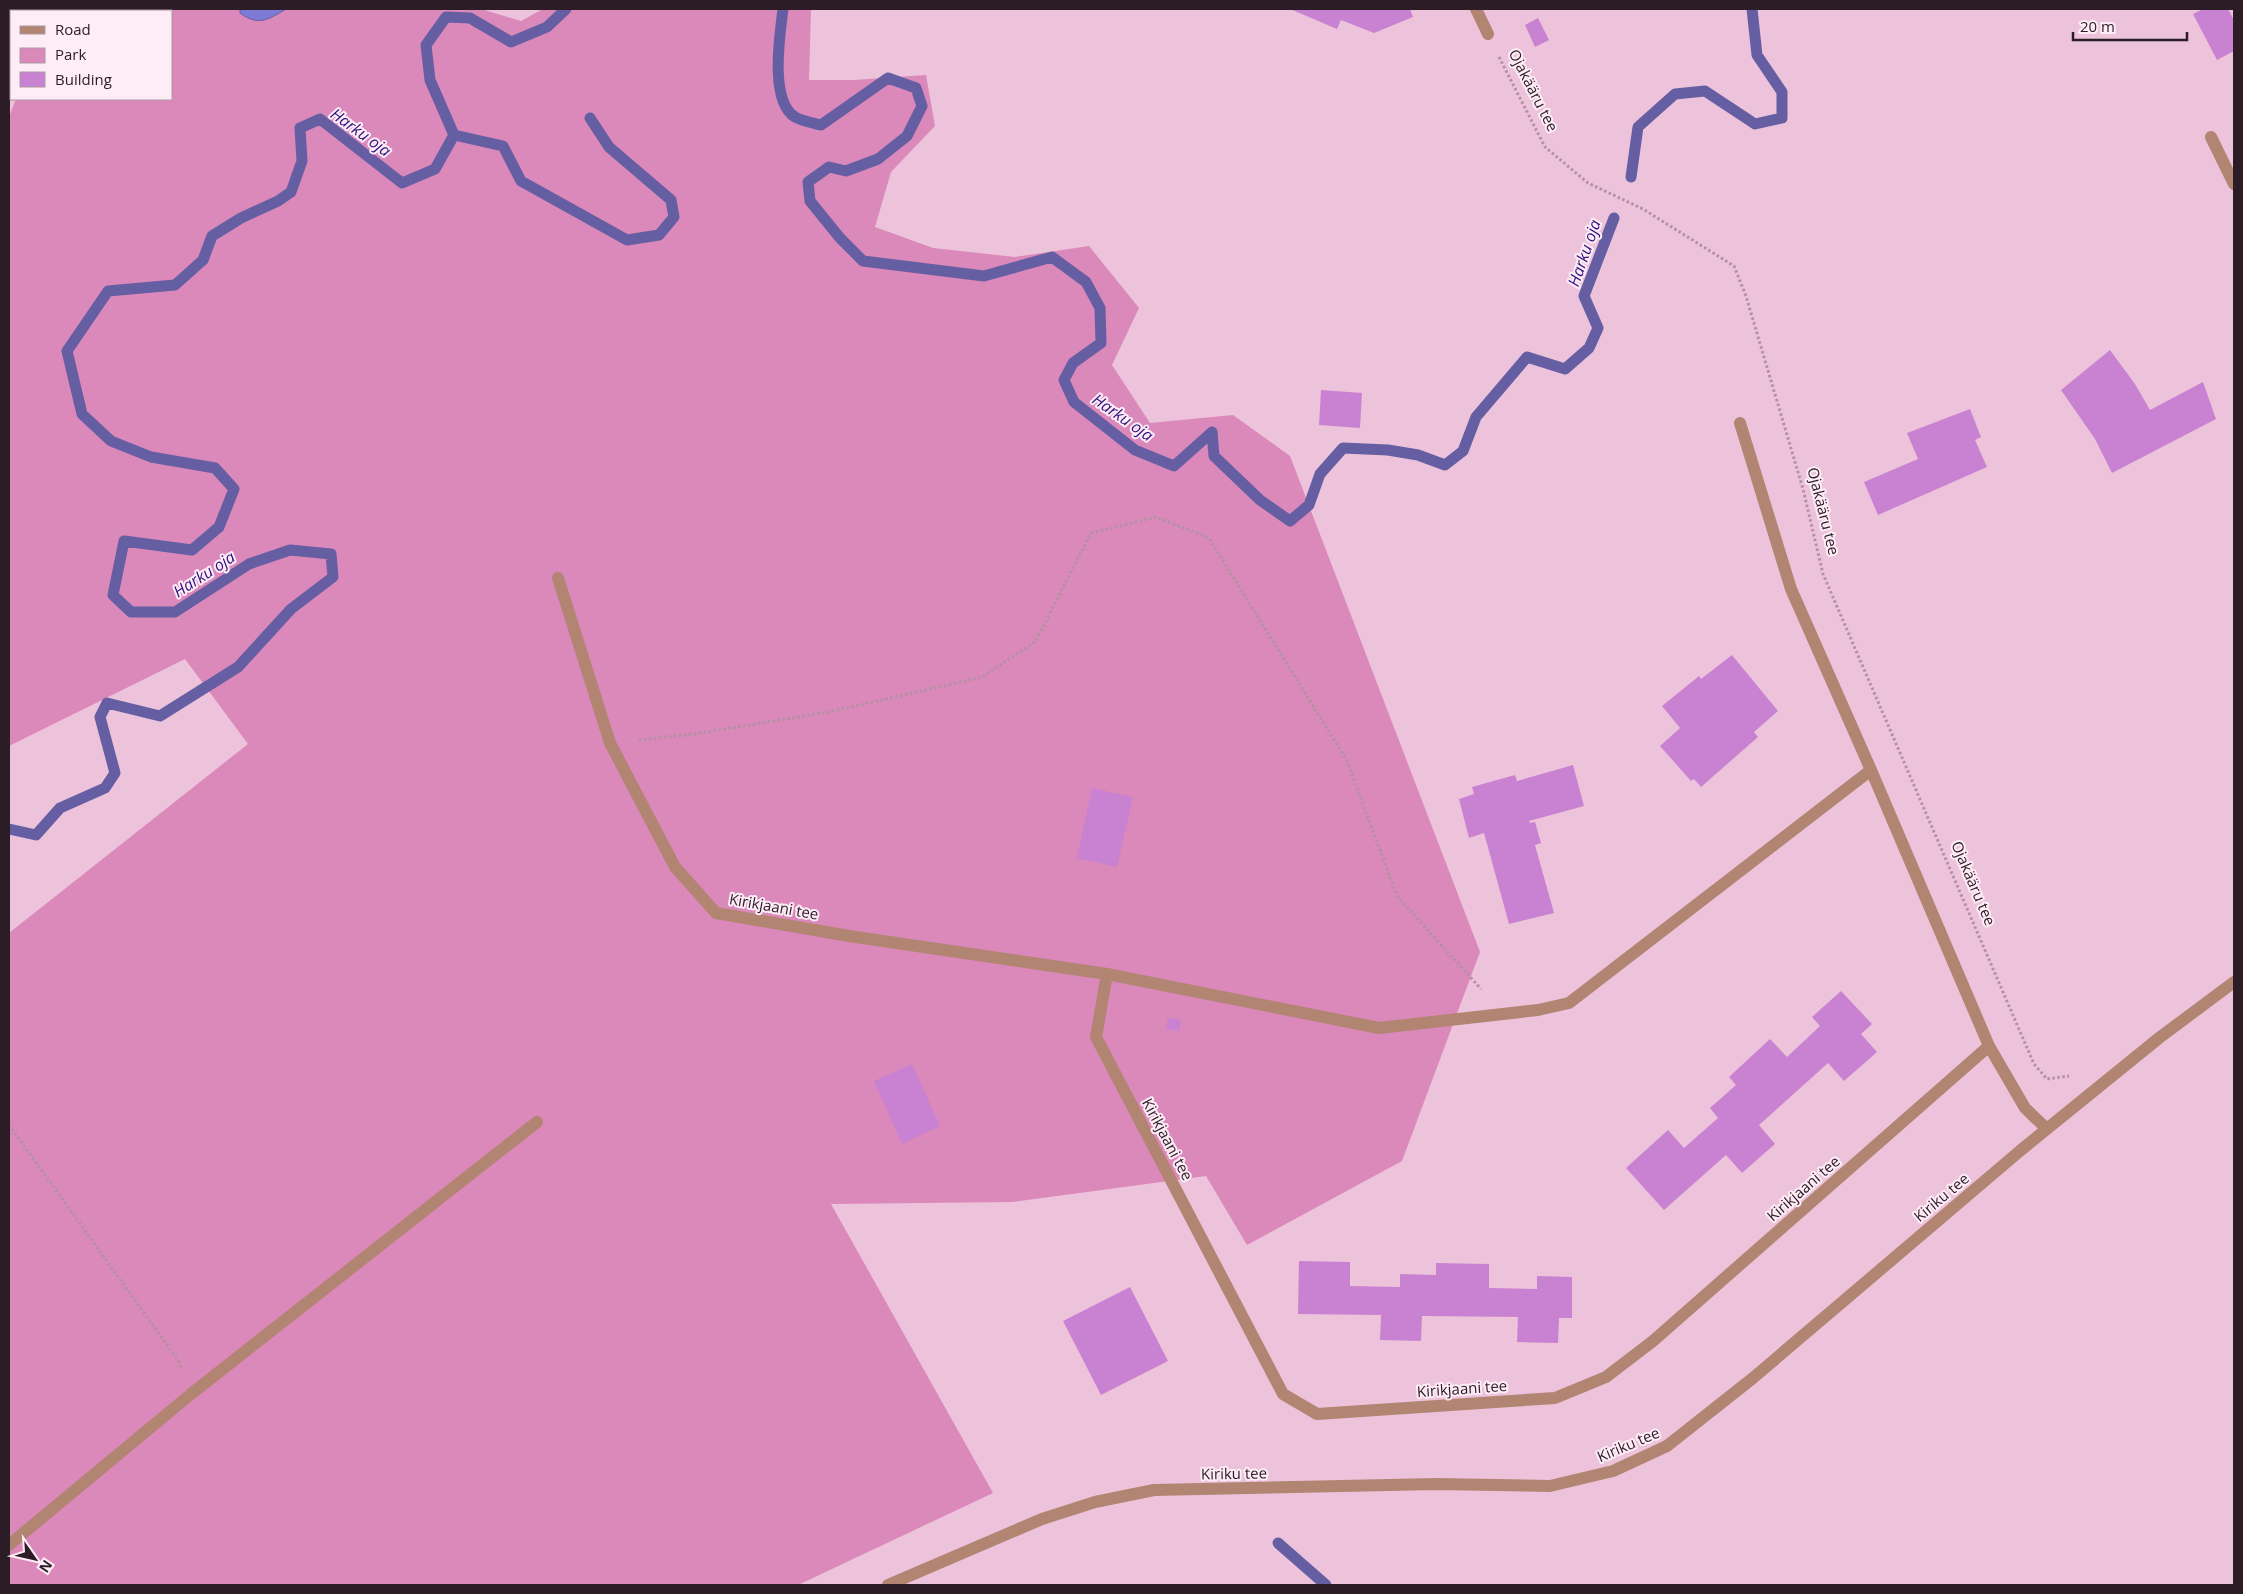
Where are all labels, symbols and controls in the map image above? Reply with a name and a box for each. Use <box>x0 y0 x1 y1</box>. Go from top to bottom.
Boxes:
legend <box>10 10 172 100</box>
scale bar <box>2073 10 2187 42</box>
text: 20 m <box>2080 16 2115 36</box>
text: Road <box>55 19 91 39</box>
text: Park <box>55 44 86 64</box>
street label: Ojakääru tee <box>1505 45 1563 135</box>
text: Building <box>55 69 112 89</box>
water label: Harku oja <box>326 103 396 161</box>
water label: Harku oja <box>1562 217 1606 289</box>
water label: Harku oja <box>1088 388 1158 446</box>
street label: Ojakääru tee <box>1803 465 1845 557</box>
water label: Harku oja <box>169 546 239 602</box>
street label: Ojakääru tee <box>1947 838 2001 928</box>
street label: Kirikjaani tee <box>728 888 820 924</box>
street label: Kirikjaani tee <box>1138 1094 1198 1184</box>
street label: Kirikjaani tee <box>1762 1151 1844 1225</box>
street label: Kiriku tee <box>1909 1168 1973 1226</box>
street label: Kirikjaani tee <box>1416 1375 1508 1401</box>
street label: Kiriku tee <box>1594 1422 1662 1466</box>
street label: Kiriku tee <box>1201 1462 1267 1484</box>
north arrow <box>10 1534 60 1584</box>
text: N <box>35 1557 57 1577</box>

